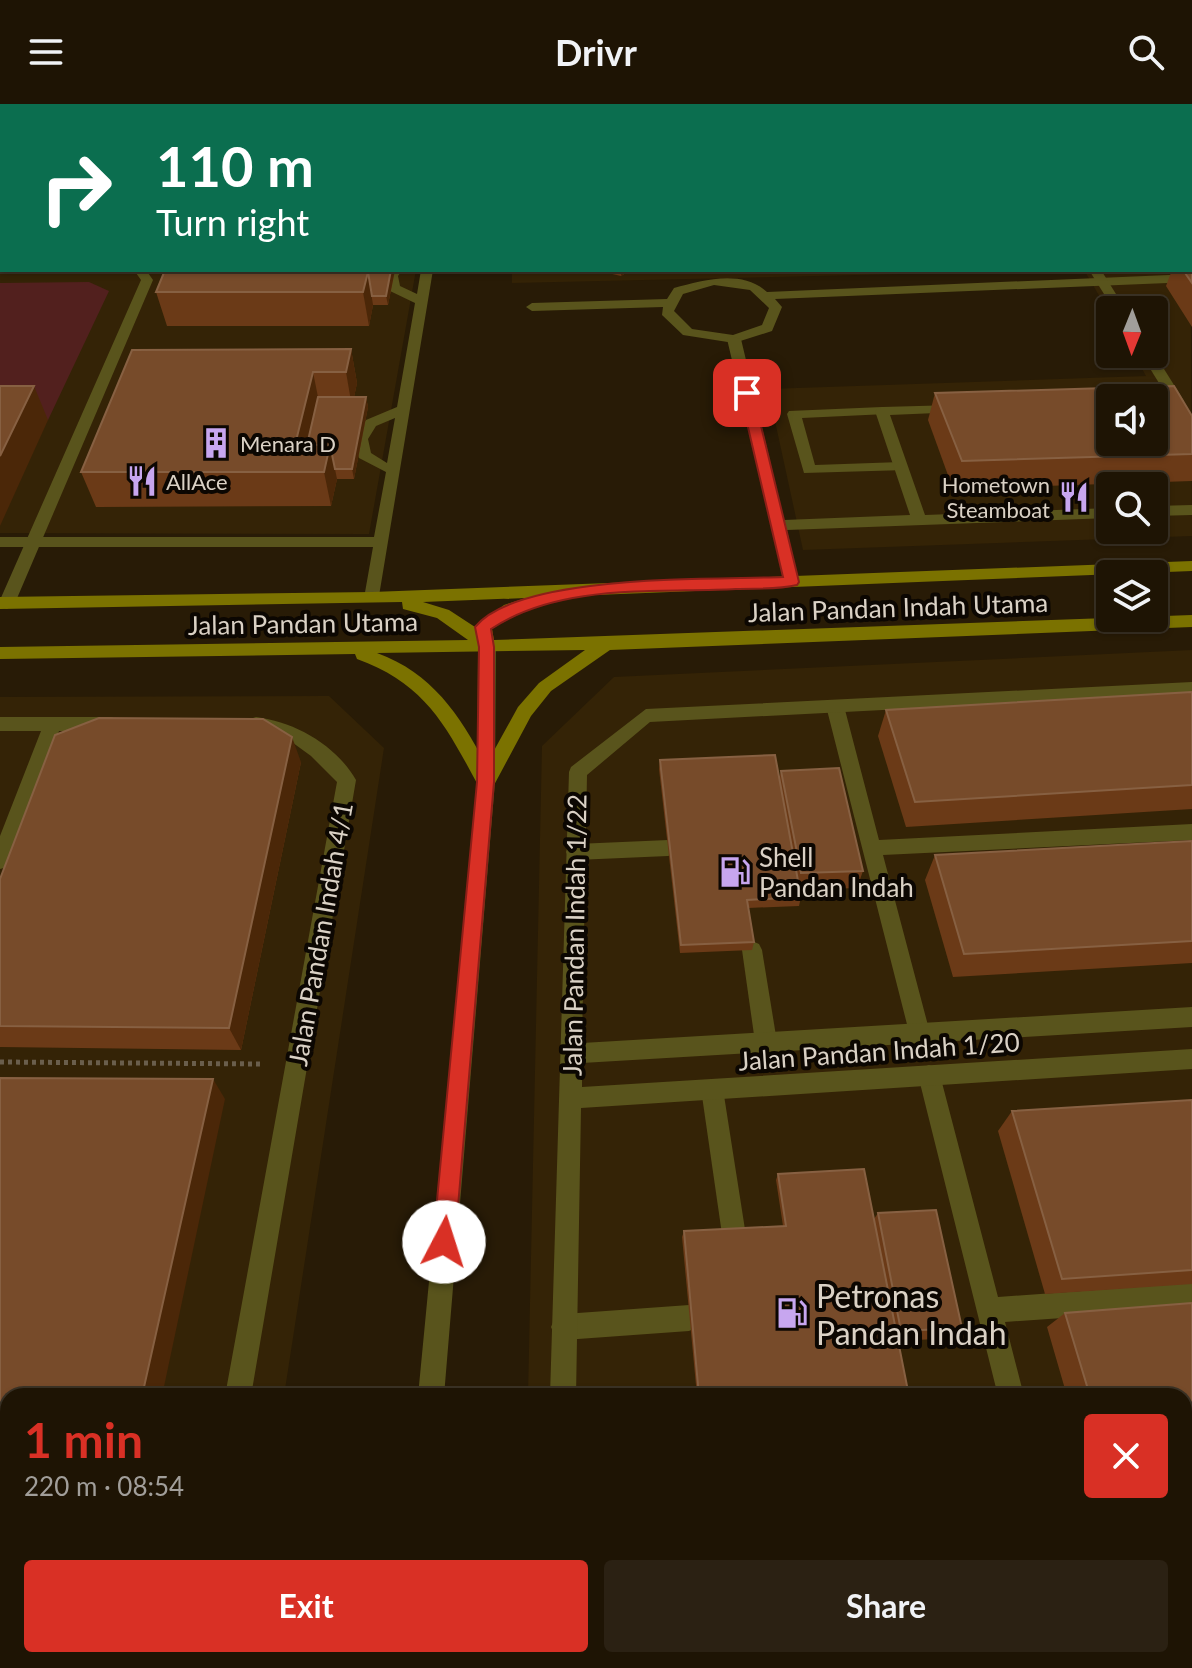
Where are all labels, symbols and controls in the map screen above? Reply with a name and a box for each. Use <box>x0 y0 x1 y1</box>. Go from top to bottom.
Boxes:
icon: menu <box>24 30 68 74</box>
text: Drivr <box>555 30 637 74</box>
icon: search <box>1124 30 1168 74</box>
text: 110 m <box>156 132 314 199</box>
icon: right <box>24 136 128 240</box>
text: Turn right <box>156 200 309 244</box>
north arrow <box>1096 296 1168 368</box>
map controls <box>1096 296 1168 632</box>
pin <box>713 359 781 427</box>
icon: arrive <box>725 371 769 415</box>
button: sound <box>1096 384 1168 456</box>
building icon: Menara D <box>199 426 233 460</box>
place label: Menara D <box>240 430 336 457</box>
restaurant icon: AllAce <box>125 464 159 498</box>
place label: AllAce <box>166 468 228 495</box>
place label: Hometown Steamboat <box>942 471 1050 523</box>
button: search <box>1096 472 1168 544</box>
restaurant icon: Hometown Steamboat <box>1057 480 1091 514</box>
button: layers <box>1096 560 1168 632</box>
street label: Jalan Pandan Indah Utama <box>747 586 1049 628</box>
street label: Jalan Pandan Utama <box>188 605 418 641</box>
street label: Jalan Pandan Indah 1/22 <box>556 794 592 1076</box>
street label: Jalan Pandan Indah 4/1 <box>281 800 359 1068</box>
place label: Shell Pandan Indah <box>759 841 914 903</box>
fuel station icon: Shell Pandan Indah <box>718 855 752 889</box>
street label: Jalan Pandan Indah 1/20 <box>737 1025 1021 1077</box>
position arrow <box>402 1200 486 1284</box>
place label: Petronas Pandan Indah <box>816 1276 1007 1352</box>
fuel station icon: Petronas Pandan Indah <box>775 1296 809 1330</box>
text: 1 min <box>24 1411 143 1468</box>
button: close <box>1084 1414 1168 1498</box>
text: 220 m · 08:54 <box>24 1470 184 1502</box>
button: Exit <box>24 1560 588 1652</box>
button: Share <box>604 1560 1168 1652</box>

